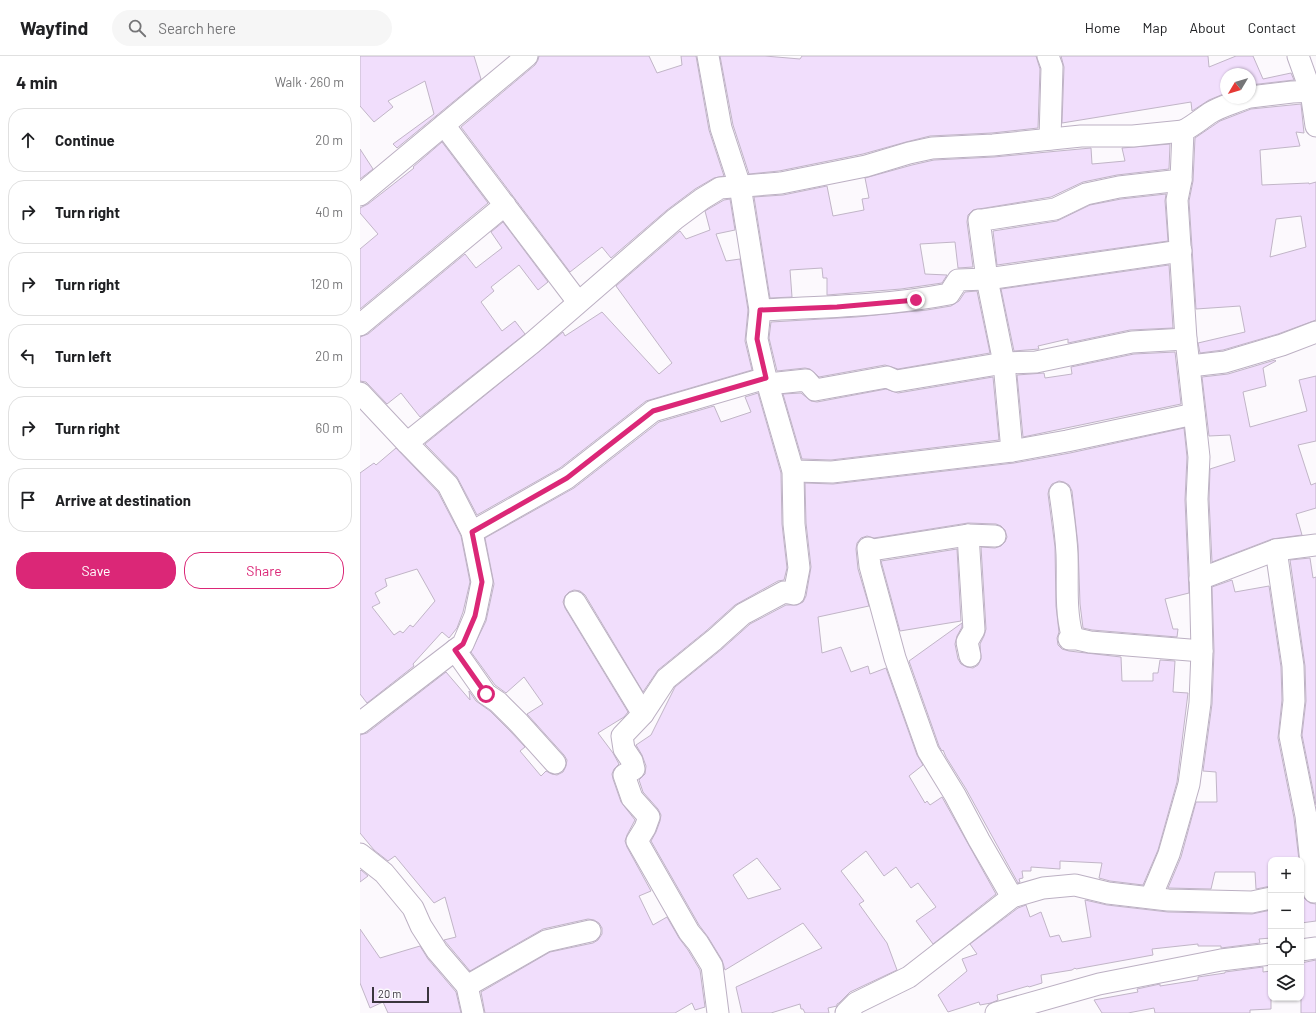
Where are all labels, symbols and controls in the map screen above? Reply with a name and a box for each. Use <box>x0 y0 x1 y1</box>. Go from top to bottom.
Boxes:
search box <box>112 10 392 46</box>
text: Wayfind <box>20 16 88 39</box>
icon: search <box>126 17 148 39</box>
text: Search here <box>158 19 236 37</box>
text: Home <box>1085 19 1121 36</box>
text: Map <box>1143 19 1167 36</box>
text: About <box>1189 19 1226 36</box>
text: Contact <box>1248 19 1296 36</box>
north arrow <box>1220 68 1256 104</box>
text: 4 min <box>16 72 58 92</box>
text: Walk · 260 m <box>275 74 344 90</box>
icon: ahead <box>17 129 39 151</box>
text: Continue <box>55 131 115 149</box>
text: 20 m <box>315 132 343 148</box>
icon: right <box>17 201 39 223</box>
text: Turn right <box>55 203 120 221</box>
text: 40 m <box>315 204 343 220</box>
icon: right <box>17 273 39 295</box>
text: Turn right <box>55 275 120 293</box>
text: 120 m <box>311 276 343 292</box>
route end <box>907 291 925 309</box>
icon: left <box>17 345 39 367</box>
text: Turn left <box>55 347 111 365</box>
text: 20 m <box>315 348 343 364</box>
icon: right <box>17 417 39 439</box>
text: Turn right <box>55 419 120 437</box>
text: 60 m <box>316 420 343 436</box>
icon: arrive <box>17 489 39 511</box>
text: Arrive at destination <box>55 491 191 509</box>
button: Save <box>16 552 176 589</box>
button: Share <box>184 552 344 589</box>
route start <box>477 685 495 703</box>
map controls <box>1268 857 1304 1001</box>
button: + <box>1268 857 1304 893</box>
button: − <box>1268 893 1304 929</box>
button: locate <box>1268 929 1304 965</box>
button: layers <box>1268 965 1304 1001</box>
scale bar <box>372 985 429 1004</box>
text: 20 m <box>378 987 401 1000</box>

